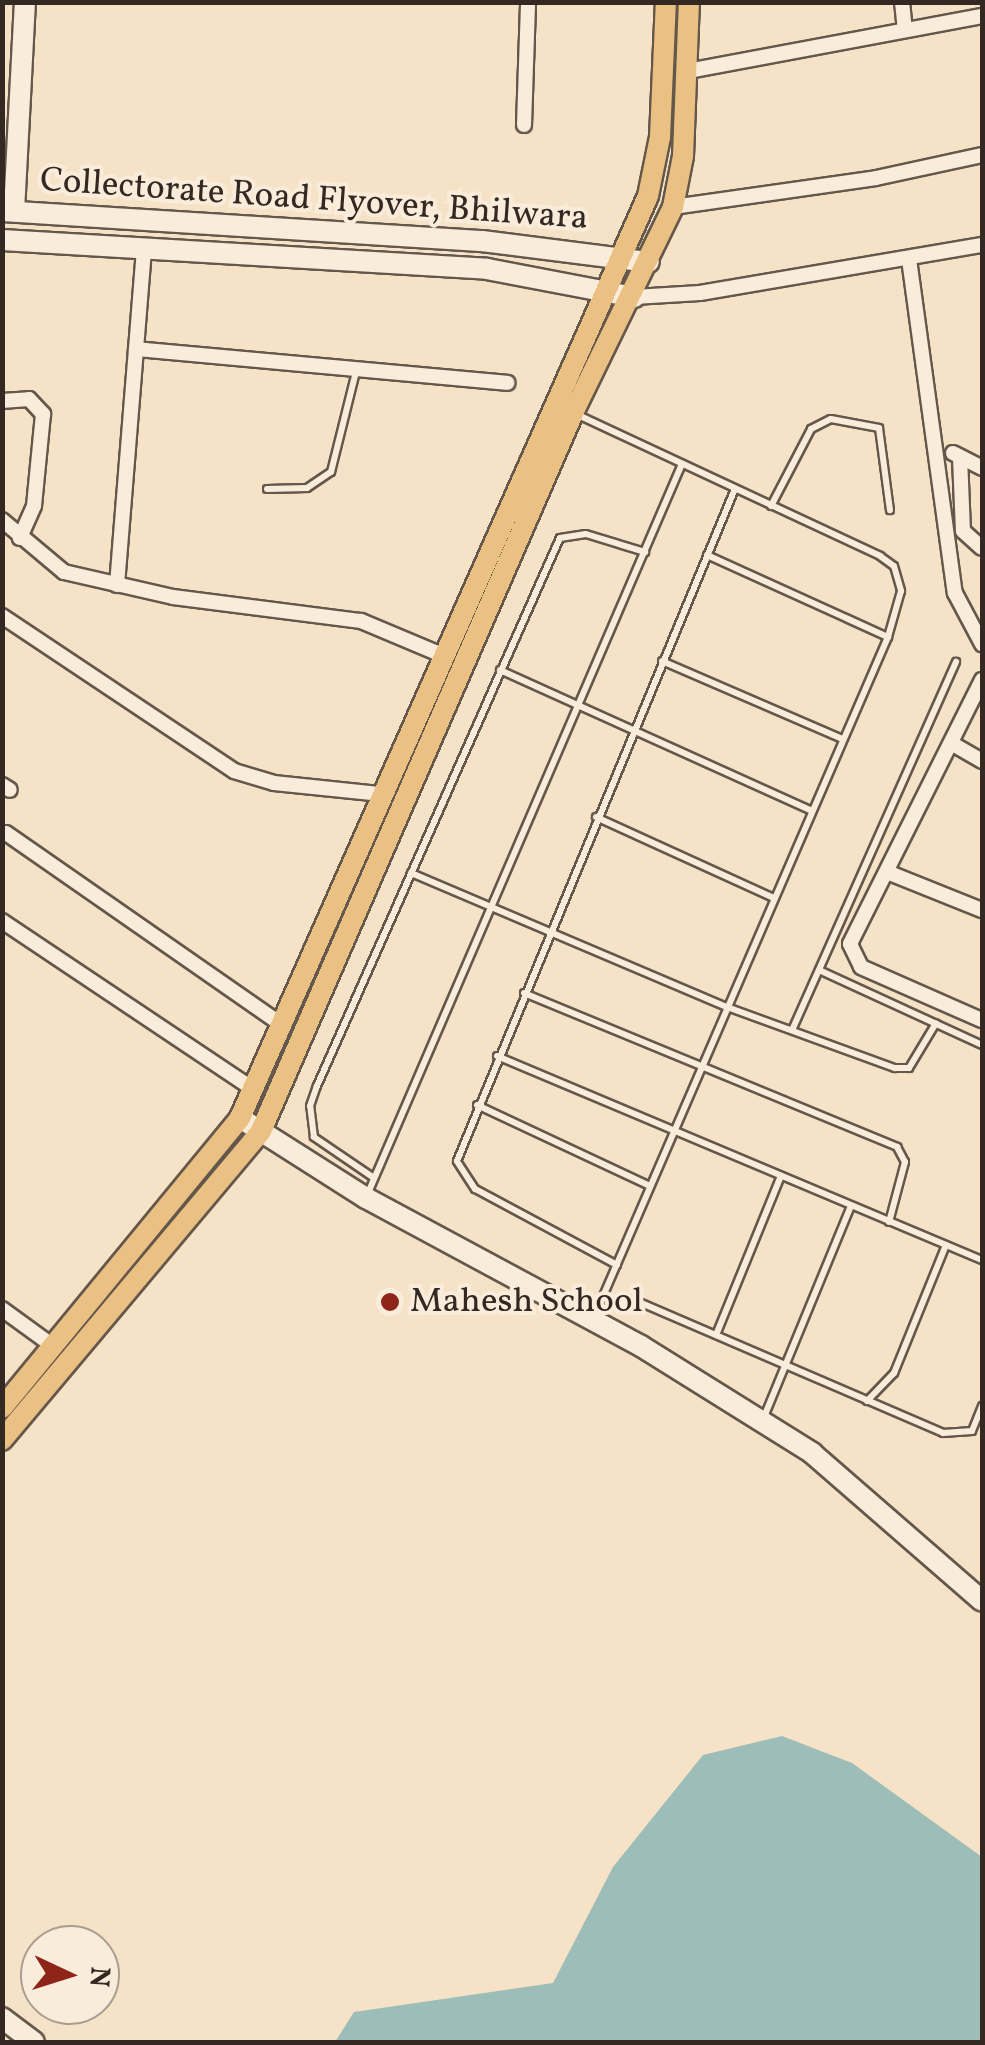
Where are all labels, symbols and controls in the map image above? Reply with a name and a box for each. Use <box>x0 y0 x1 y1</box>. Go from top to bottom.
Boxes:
street label: Collectorate Road Flyover, Bhilwara <box>39 160 589 240</box>
place label: Mahesh School <box>410 1281 643 1323</box>
marker: Mahesh School <box>379 1291 401 1313</box>
north arrow <box>20 1925 120 2025</box>
text: N <box>78 1965 119 1988</box>

